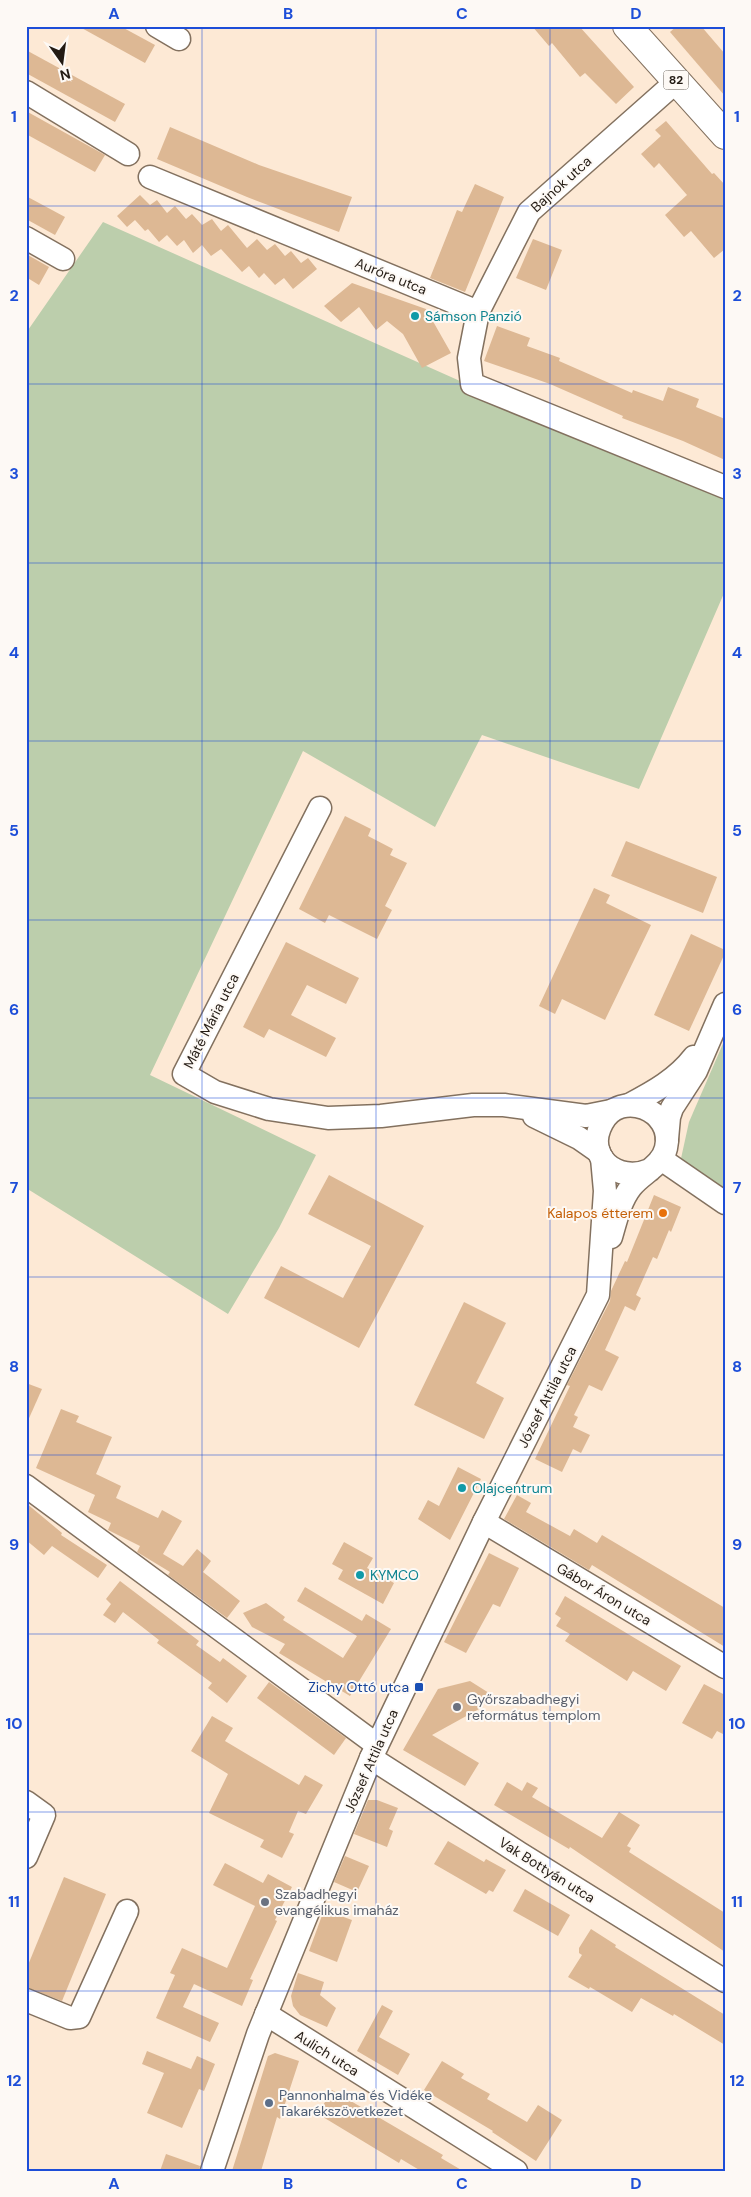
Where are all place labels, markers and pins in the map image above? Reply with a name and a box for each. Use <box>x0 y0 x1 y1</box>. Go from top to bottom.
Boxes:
place label: Sámson Panzió <box>425 307 522 325</box>
marker: Sámson Panzió <box>409 310 421 322</box>
place label: Kalapos étterem <box>547 1204 653 1222</box>
marker: Kalapos étterem <box>657 1207 669 1219</box>
place label: Olajcentrum <box>472 1479 552 1497</box>
marker: Olajcentrum <box>456 1482 468 1494</box>
place label: KYMCO <box>370 1566 419 1584</box>
marker: KYMCO <box>354 1569 366 1581</box>
place label: Zichy Ottó utca <box>308 1678 409 1696</box>
marker: Zichy Ottó utca <box>413 1681 425 1693</box>
place label: Győrszabadhegyi református templom <box>467 1690 600 1724</box>
marker: Győrszabadhegyi református templom <box>451 1701 463 1713</box>
place label: Szabadhegyi evangélikus imaház <box>275 1885 399 1919</box>
marker: Szabadhegyi evangélikus imaház <box>259 1896 271 1908</box>
place label: Pannonhalma és Vidéke Takarékszövetkezet <box>279 2086 432 2120</box>
marker: Pannonhalma és Vidéke Takarékszövetkezet <box>263 2097 275 2109</box>

